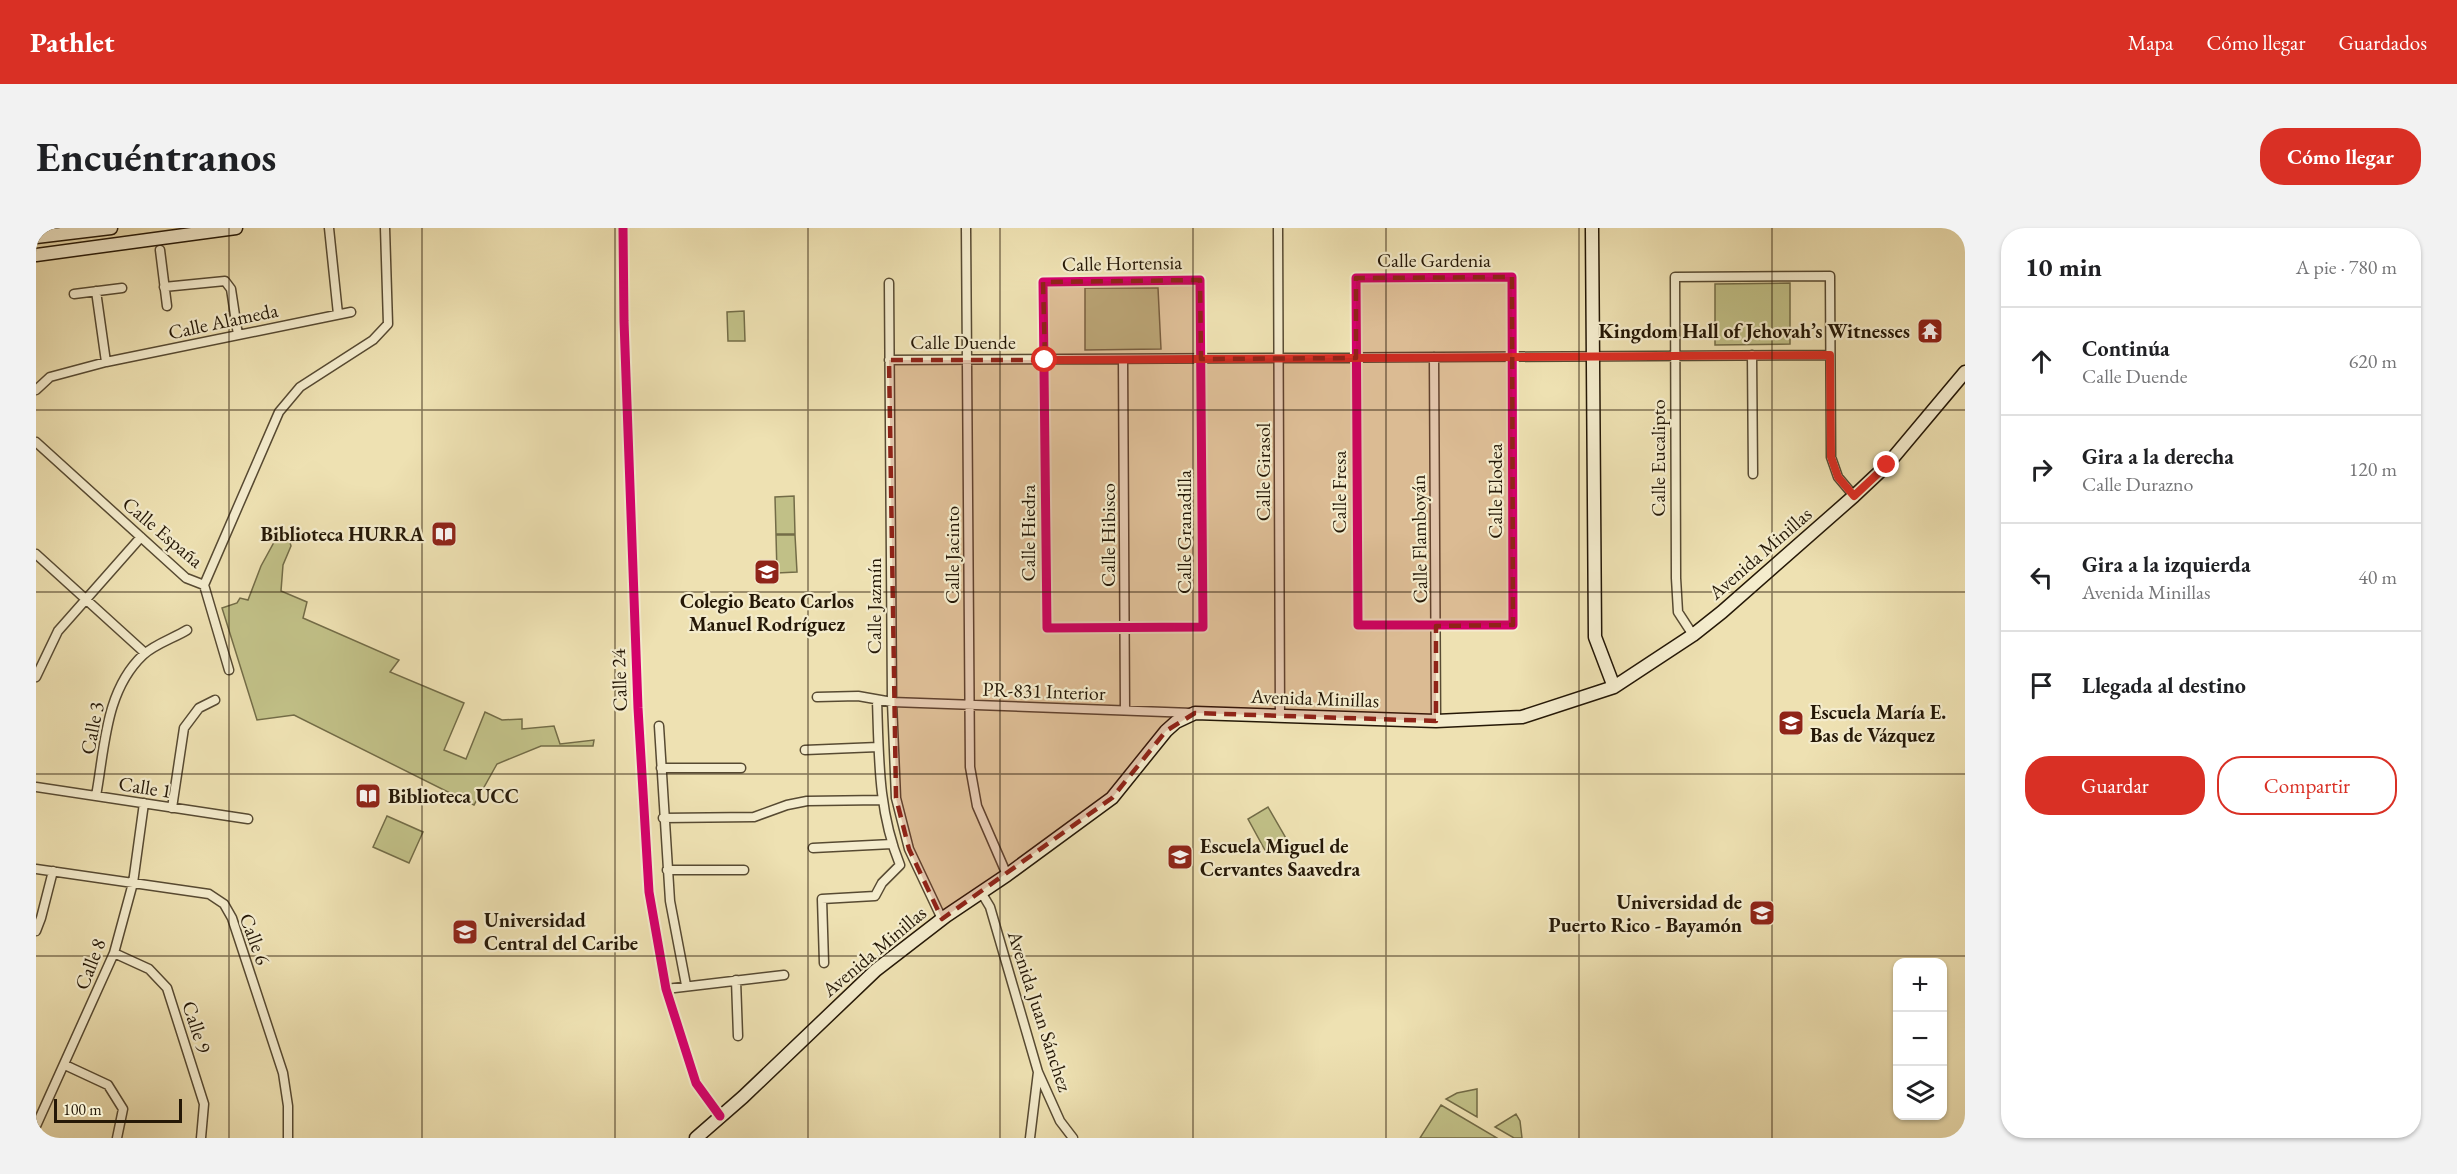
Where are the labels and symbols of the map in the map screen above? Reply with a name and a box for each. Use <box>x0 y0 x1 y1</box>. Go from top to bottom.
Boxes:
street label: Calle Gardenia <box>1377 247 1491 273</box>
street label: Calle Hortensia <box>1062 249 1182 277</box>
street label: Calle Alameda <box>166 297 280 345</box>
temple icon: Kingdom Hall of Jehovah’s Witnesses <box>1915 316 1945 346</box>
place label: Kingdom Hall of Jehovah’s Witnesses <box>1599 318 1910 344</box>
street label: Calle Duende <box>910 329 1016 355</box>
route start <box>1031 346 1057 372</box>
street label: Calle Eucalipto <box>1645 399 1671 517</box>
street label: Calle Girasol <box>1250 423 1276 521</box>
street label: Calle Elodea <box>1482 443 1508 539</box>
street label: Calle Fresa <box>1326 451 1352 533</box>
route end <box>1873 451 1899 477</box>
street label: Calle Granadilla <box>1171 470 1197 594</box>
street label: Calle Flamboyán <box>1405 474 1433 604</box>
street label: Calle Hibisco <box>1095 483 1121 587</box>
street label: Calle Hiedra <box>1015 484 1041 582</box>
street label: Calle España <box>117 491 209 573</box>
street label: Avenida Minillas <box>1702 501 1817 606</box>
street label: Calle Jacinto <box>939 506 965 604</box>
library icon: Biblioteca HURRA <box>429 519 459 549</box>
place label: Biblioteca HURRA <box>260 521 425 547</box>
school or university icon: Colegio Beato Carlos Manuel Rodríguez <box>752 557 782 587</box>
street label: Calle Jazmín <box>861 557 887 654</box>
place label: Colegio Beato Carlos Manuel Rodríguez <box>680 588 854 637</box>
street label: Calle 24 <box>605 648 633 712</box>
street label: PR-831 Interior <box>982 676 1106 706</box>
street label: Avenida Minillas <box>1249 683 1380 713</box>
street label: Calle 3 <box>74 699 110 757</box>
place label: Escuela María E. Bas de Vázquez <box>1810 699 1946 748</box>
school or university icon: Escuela María E. Bas de Vázquez <box>1776 708 1806 738</box>
street label: Calle 1 <box>117 770 173 804</box>
library icon: Biblioteca UCC <box>353 781 383 811</box>
place label: Biblioteca UCC <box>388 783 519 809</box>
place label: Escuela Miguel de Cervantes Saavedra <box>1200 833 1360 882</box>
school or university icon: Escuela Miguel de Cervantes Saavedra <box>1165 842 1195 872</box>
place label: Universidad de Puerto Rico - Bayamón <box>1549 889 1742 938</box>
school or university icon: Universidad de Puerto Rico - Bayamón <box>1747 898 1777 928</box>
street label: Avenida Minillas <box>816 900 932 1003</box>
place label: Universidad Central del Caribe <box>484 907 638 956</box>
street label: Calle 6 <box>234 910 276 969</box>
school or university icon: Universidad Central del Caribe <box>450 917 480 947</box>
street label: Avenida Juan Sánchez <box>1001 926 1078 1095</box>
street label: Calle 8 <box>68 935 112 993</box>
street label: Calle 9 <box>176 998 218 1057</box>
scale bar <box>54 1096 182 1124</box>

